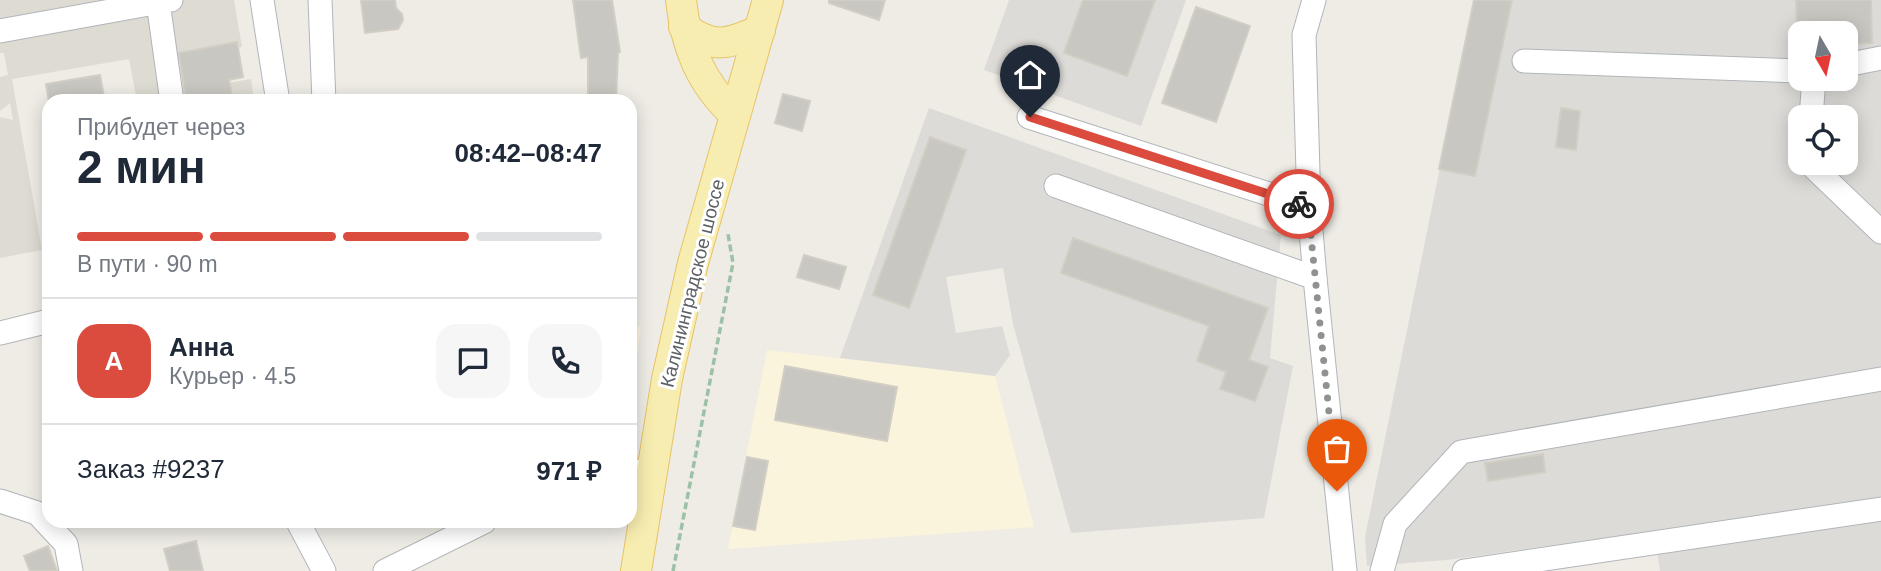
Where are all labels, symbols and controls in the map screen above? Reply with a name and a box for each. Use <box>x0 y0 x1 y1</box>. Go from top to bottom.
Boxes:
north arrow <box>1788 21 1858 91</box>
map controls <box>1788 21 1858 175</box>
pin <box>1000 45 1060 117</box>
icon: home <box>1011 56 1049 94</box>
button: locate <box>1788 105 1858 175</box>
text: Прибудет через <box>77 114 245 140</box>
text: 08:42–08:47 <box>455 138 602 168</box>
text: 2 мин <box>77 141 205 193</box>
courier <box>1264 169 1334 239</box>
street label: Калининградское шоссе <box>656 177 729 389</box>
icon: bike <box>1280 185 1318 223</box>
text: В пути · 90 m <box>77 251 218 277</box>
button: chat <box>436 324 510 398</box>
button: phone <box>528 324 602 398</box>
text: Анна <box>169 332 234 362</box>
text: А <box>105 346 123 376</box>
text: Курьер · 4.5 <box>169 363 296 389</box>
pin <box>1307 419 1367 491</box>
icon: bag <box>1318 430 1356 468</box>
text: Заказ #9237 <box>77 454 225 484</box>
text: 971 ₽ <box>536 456 602 486</box>

